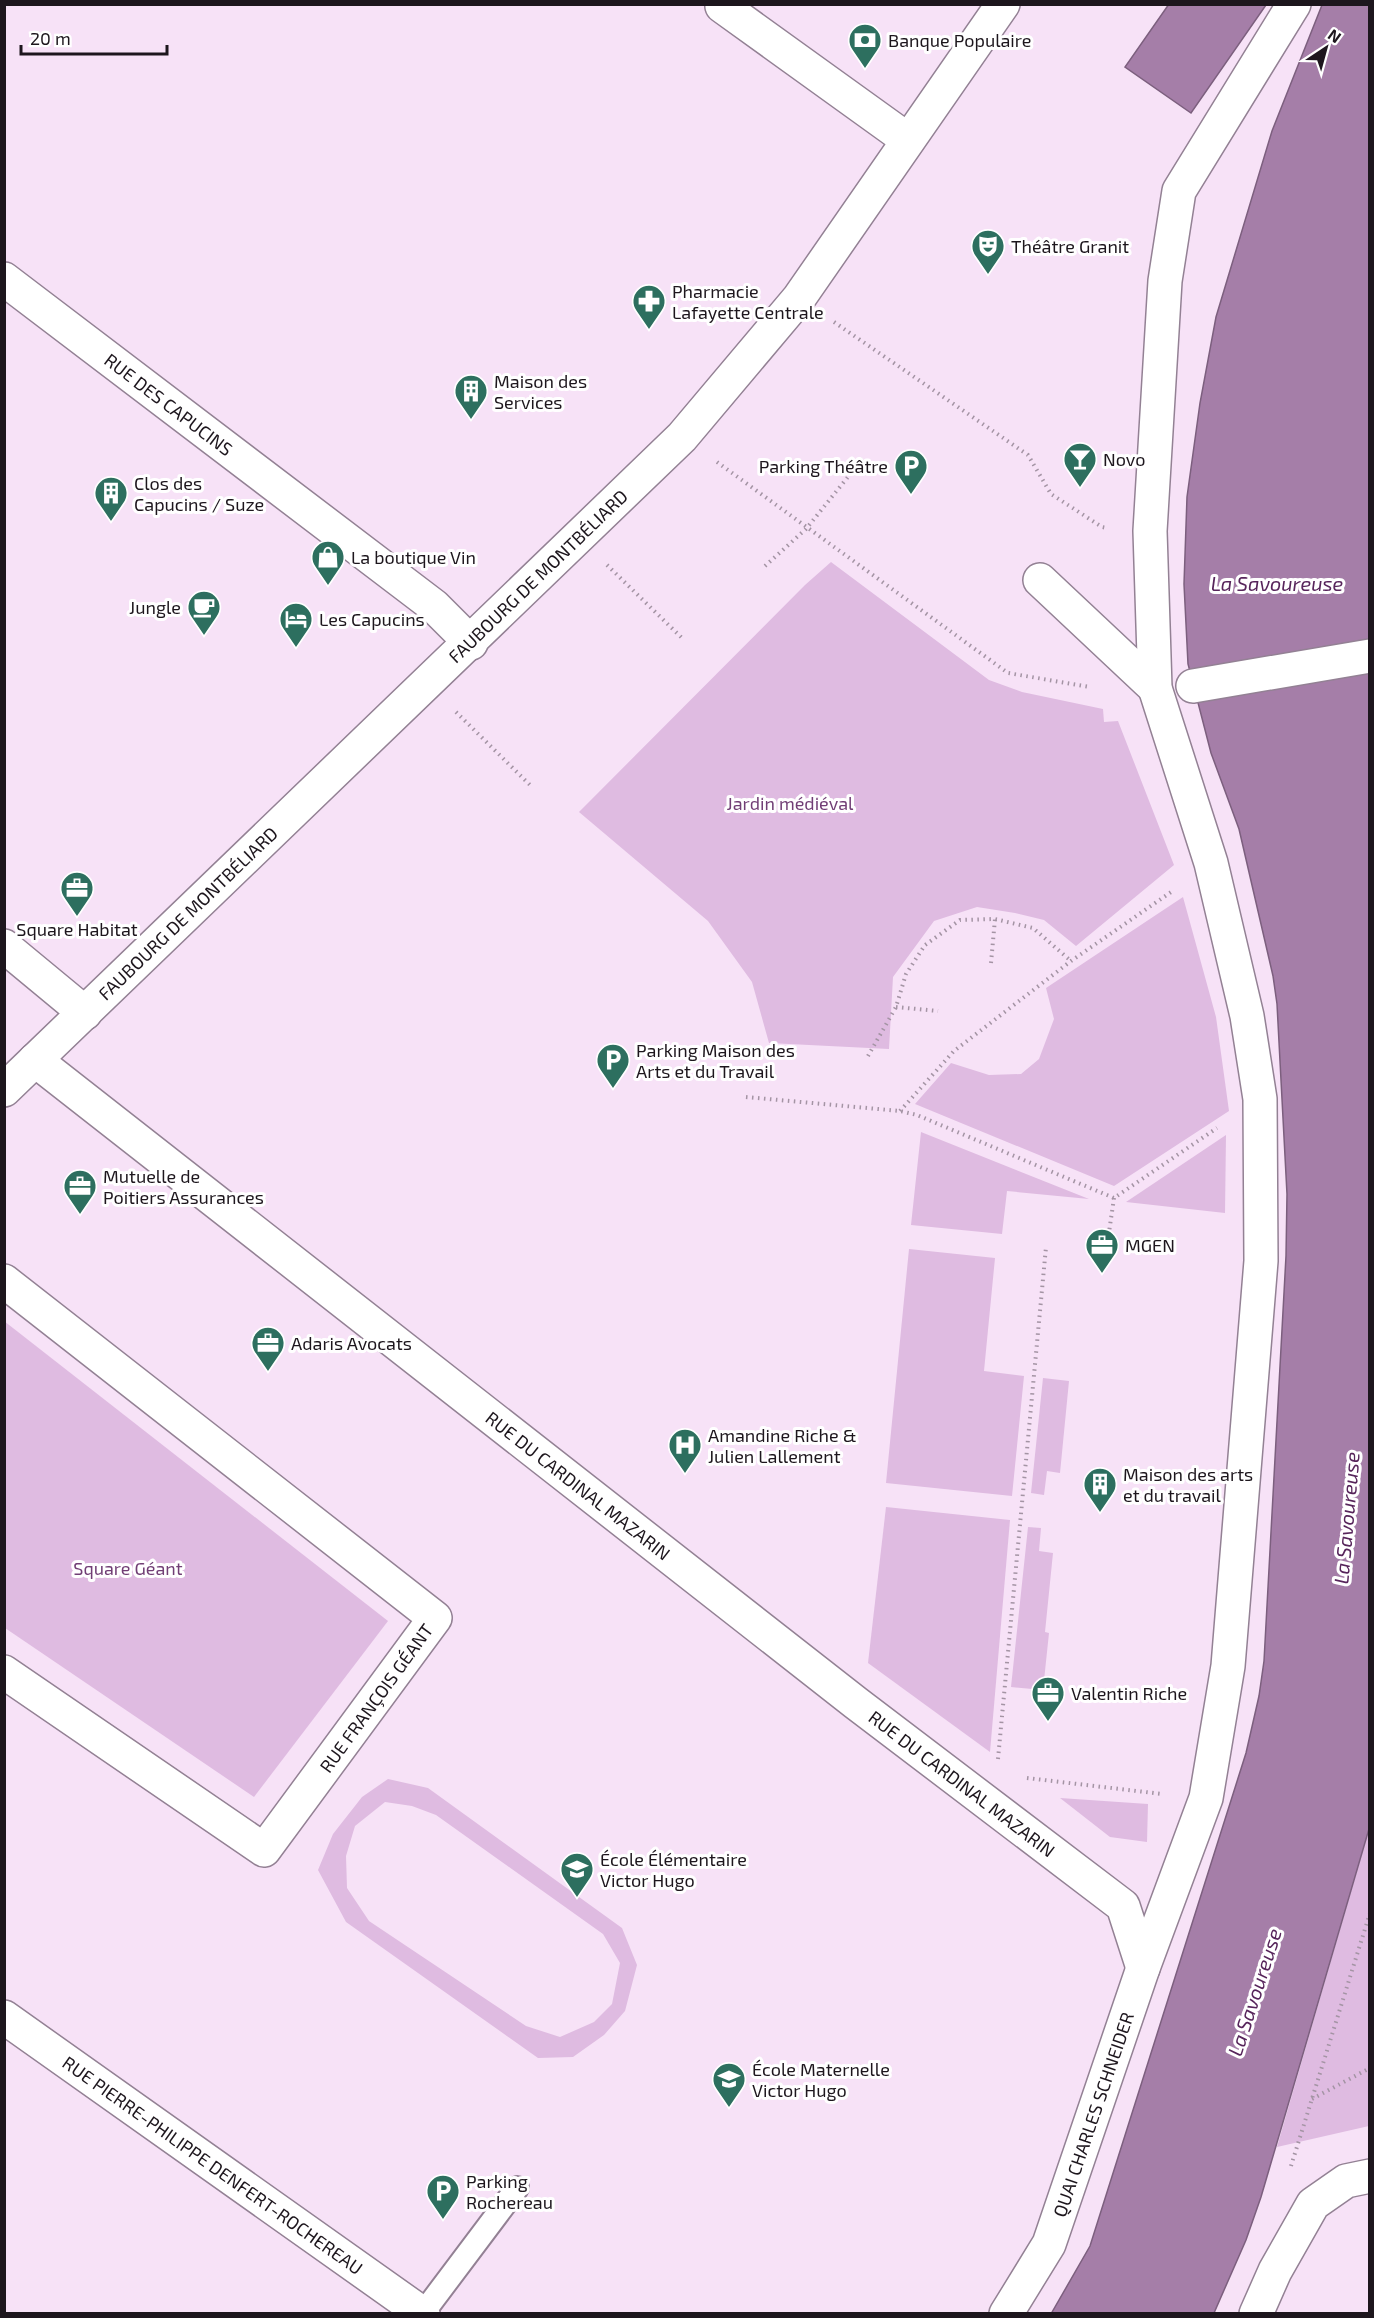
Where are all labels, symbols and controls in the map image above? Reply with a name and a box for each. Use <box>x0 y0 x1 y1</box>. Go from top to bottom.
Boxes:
scale bar <box>21 18 166 56</box>
north arrow <box>1296 18 1356 78</box>
bank icon: Banque Populaire <box>847 22 883 69</box>
text: N <box>1325 24 1345 47</box>
text: 20 m <box>30 27 71 49</box>
place label: Banque Populaire <box>888 29 1031 51</box>
theatre icon: Théâtre Granit <box>970 228 1006 275</box>
place label: Théâtre Granit <box>1011 235 1129 257</box>
place label: Pharmacie Lafayette Centrale <box>672 280 824 323</box>
pharmacy icon: Pharmacie Lafayette Centrale <box>631 283 667 330</box>
street label: RUE DES CAPUCINS <box>100 349 237 460</box>
place label: Maison des Services <box>494 370 587 413</box>
building icon: Maison des Services <box>453 373 489 420</box>
bar icon: Novo <box>1062 441 1098 488</box>
parking icon: Parking Théâtre <box>893 448 929 495</box>
place label: Novo <box>1103 448 1145 470</box>
place label: Parking Théâtre <box>759 455 888 477</box>
place label: Clos des Capucins / Suze <box>134 472 264 515</box>
building icon: Clos des Capucins / Suze <box>93 475 129 522</box>
street label: FAUBOURG DE MONTBÉLIARD <box>444 485 632 667</box>
shop icon: La boutique Vin <box>310 539 346 586</box>
place label: La boutique Vin <box>351 546 476 568</box>
water label: La Savoureuse <box>1211 571 1344 595</box>
cafe icon: Jungle <box>186 589 222 636</box>
place label: Jungle <box>129 596 181 618</box>
hotel icon: Les Capucins <box>278 601 314 648</box>
place label: Les Capucins <box>319 608 425 630</box>
park label: Jardin médiéval <box>727 792 854 814</box>
street label: FAUBOURG DE MONTBÉLIARD <box>94 822 282 1004</box>
office icon: Square Habitat <box>59 870 95 917</box>
place label: Square Habitat <box>16 918 138 940</box>
place label: Parking Maison des Arts et du Travail <box>636 1039 795 1082</box>
parking icon: Parking Maison des Arts et du Travail <box>595 1042 631 1089</box>
place label: Mutuelle de Poitiers Assurances <box>103 1165 264 1208</box>
office icon: Mutuelle de Poitiers Assurances <box>62 1168 98 1215</box>
office icon: MGEN <box>1084 1227 1120 1274</box>
place label: MGEN <box>1125 1234 1175 1256</box>
office icon: Adaris Avocats <box>250 1325 286 1372</box>
place label: Adaris Avocats <box>291 1332 412 1354</box>
street label: RUE DU CARDINAL MAZARIN <box>482 1406 675 1564</box>
place label: Amandine Riche & Julien Lallement <box>708 1424 857 1467</box>
hospital icon: Amandine Riche & Julien Lallement <box>667 1427 703 1474</box>
water label: La Savoureuse <box>1328 1451 1364 1585</box>
place label: Maison des arts et du travail <box>1123 1463 1253 1506</box>
building icon: Maison des arts et du travail <box>1082 1466 1118 1513</box>
park label: Square Géant <box>73 1557 183 1579</box>
street label: RUE FRANÇOIS GÉANT <box>315 1619 439 1777</box>
office icon: Valentin Riche <box>1030 1675 1066 1722</box>
place label: Valentin Riche <box>1071 1682 1187 1704</box>
street label: RUE DU CARDINAL MAZARIN <box>865 1706 1059 1861</box>
place label: École Élémentaire Victor Hugo <box>600 1848 747 1891</box>
school or university icon: École Élémentaire Victor Hugo <box>559 1851 595 1898</box>
water label: La Savoureuse <box>1222 1925 1286 2059</box>
street label: QUAI CHARLES SCHNEIDER <box>1048 2009 1138 2220</box>
street label: RUE PIERRE-PHILIPPE DENFERT-ROCHEREAU <box>59 2051 367 2279</box>
place label: École Maternelle Victor Hugo <box>752 2058 890 2101</box>
school or university icon: École Maternelle Victor Hugo <box>711 2061 747 2108</box>
place label: Parking Rochereau <box>466 2170 553 2213</box>
parking icon: Parking Rochereau <box>425 2173 461 2220</box>

